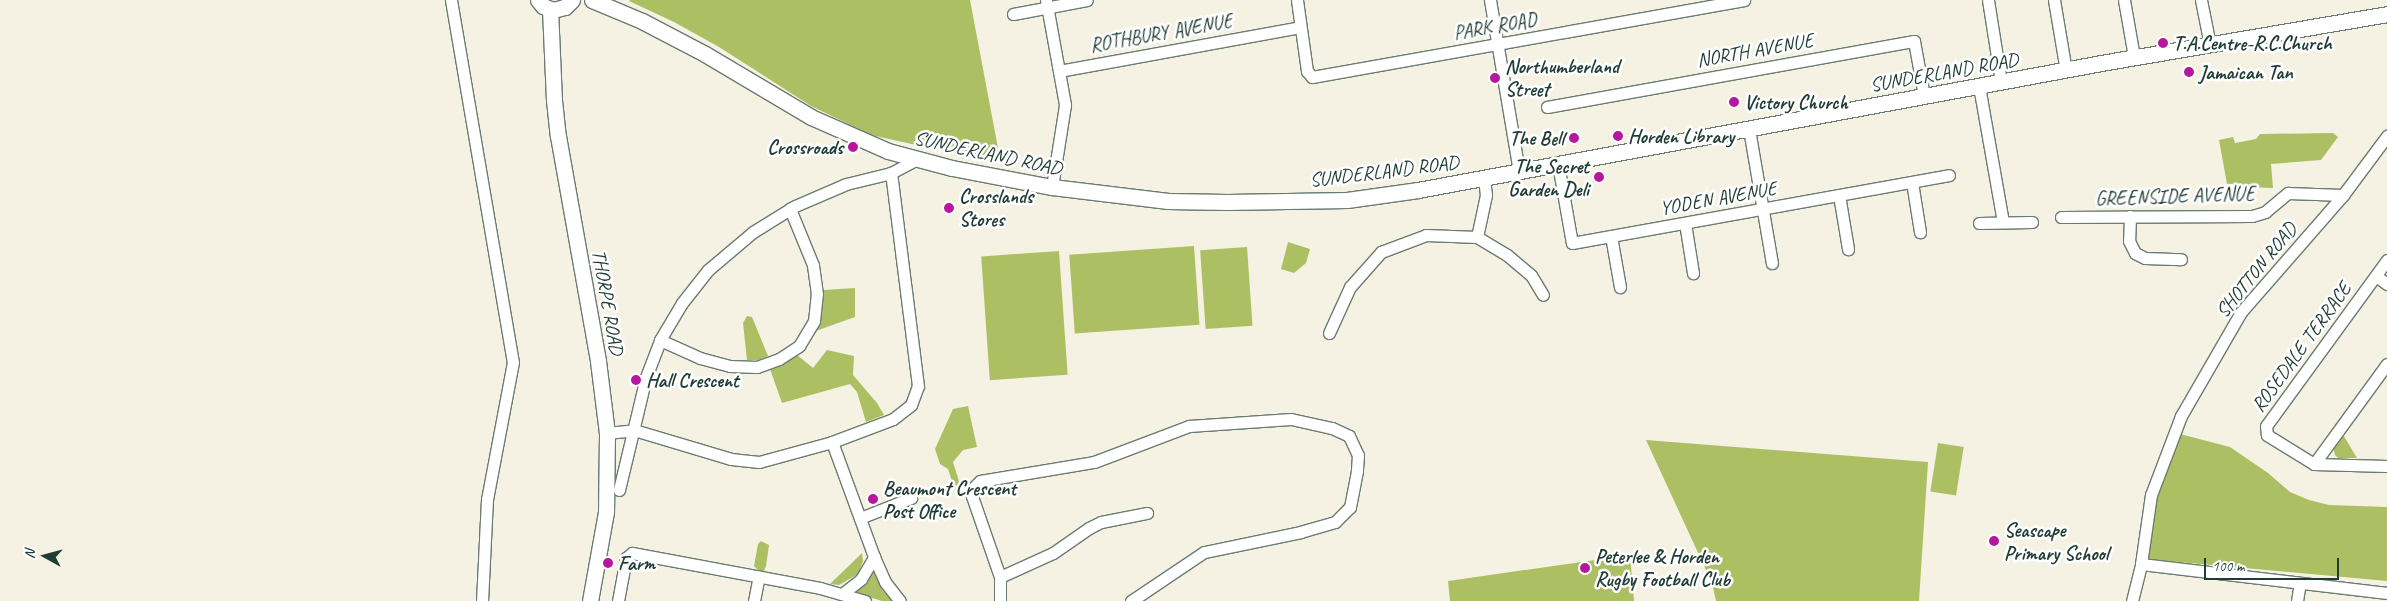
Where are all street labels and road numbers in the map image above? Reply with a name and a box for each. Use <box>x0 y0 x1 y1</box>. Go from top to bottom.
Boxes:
street label: PARK ROAD <box>1451 7 1539 45</box>
street label: ROTHBURY AVENUE <box>1087 9 1235 57</box>
street label: NORTH AVENUE <box>1695 28 1815 72</box>
street label: SUNDERLAND ROAD <box>1868 47 2020 97</box>
street label: SUNDERLAND ROAD <box>912 126 1064 180</box>
street label: SUNDERLAND ROAD <box>1308 150 1460 192</box>
street label: YODEN AVENUE <box>1657 176 1779 220</box>
street label: GREENSIDE AVENUE <box>2096 181 2254 211</box>
street label: SHOTTON ROAD <box>2210 217 2302 323</box>
street label: THORPE ROAD <box>587 247 629 357</box>
street label: ROSEDALE TERRACE <box>2246 278 2356 416</box>

